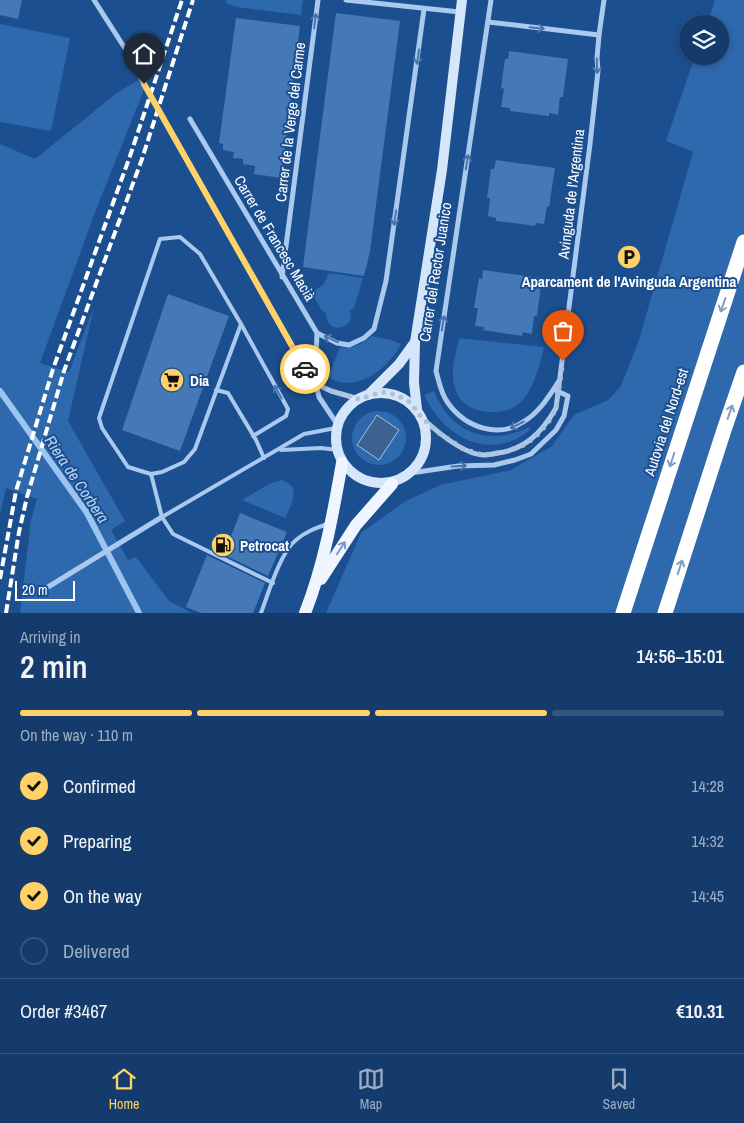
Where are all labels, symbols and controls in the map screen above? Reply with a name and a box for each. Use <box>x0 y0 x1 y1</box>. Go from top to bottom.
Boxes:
one-way arrow <box>311 13 321 29</box>
map controls <box>679 15 729 65</box>
button: layers <box>679 15 729 65</box>
one-way arrow <box>528 24 544 33</box>
pin <box>123 33 165 84</box>
icon: home <box>130 40 158 68</box>
street label: Carrer de la Verge del Carme <box>270 41 310 203</box>
one-way arrow <box>412 49 422 65</box>
one-way arrow <box>592 57 602 73</box>
street label: Avinguda de l'Argentina <box>552 128 589 261</box>
one-way arrow <box>462 154 472 170</box>
street label: Carrer de Francesc Macià <box>229 171 321 305</box>
street label: Carrer del Rector Juanico <box>414 201 456 343</box>
one-way arrow <box>390 210 400 226</box>
parking icon: Aparcament de l'Avinguda Argentina <box>616 244 642 270</box>
place label: Aparcament de l'Avinguda Argentina <box>522 271 736 292</box>
one-way arrow <box>718 297 727 312</box>
pin <box>542 310 584 361</box>
one-way arrow <box>438 315 448 331</box>
icon: bag <box>549 317 577 345</box>
one-way arrow <box>324 334 339 344</box>
courier <box>280 344 330 394</box>
icon: car <box>291 355 319 383</box>
street label: Autovia del Nord-est <box>638 365 693 480</box>
supermarket icon: Dia <box>159 367 185 393</box>
place label: Dia <box>190 370 209 391</box>
one-way arrow <box>273 385 283 400</box>
one-way arrow <box>726 405 735 420</box>
one-way arrow <box>509 421 524 431</box>
water label: Riera de Corbera <box>40 431 114 527</box>
one-way arrow <box>667 451 677 467</box>
one-way arrow <box>451 461 467 470</box>
fuel station icon: Petrocat <box>210 532 236 558</box>
place label: Petrocat <box>240 535 289 556</box>
one-way arrow <box>336 541 346 555</box>
one-way arrow <box>676 559 685 575</box>
scale bar <box>15 578 75 601</box>
text: 20 m <box>22 581 48 599</box>
text: Arriving in <box>20 626 81 648</box>
text: 14:56–15:01 <box>636 643 724 669</box>
text: 2 min <box>20 645 88 688</box>
text: On the way · 110 m <box>20 724 133 746</box>
icon: check <box>20 772 48 800</box>
text: Confirmed <box>63 773 136 799</box>
text: 14:28 <box>691 775 724 797</box>
icon: check <box>20 827 48 855</box>
text: Preparing <box>63 828 131 854</box>
text: 14:32 <box>691 830 724 852</box>
icon: check <box>20 882 48 910</box>
text: On the way <box>63 883 142 909</box>
text: 14:45 <box>691 885 724 907</box>
text: Delivered <box>63 938 130 964</box>
text: Order #3467 <box>20 998 107 1024</box>
text: €10.31 <box>676 998 724 1024</box>
tab: Home <box>109 1065 139 1113</box>
tab: Map <box>357 1065 385 1113</box>
tab: Saved <box>603 1065 635 1113</box>

